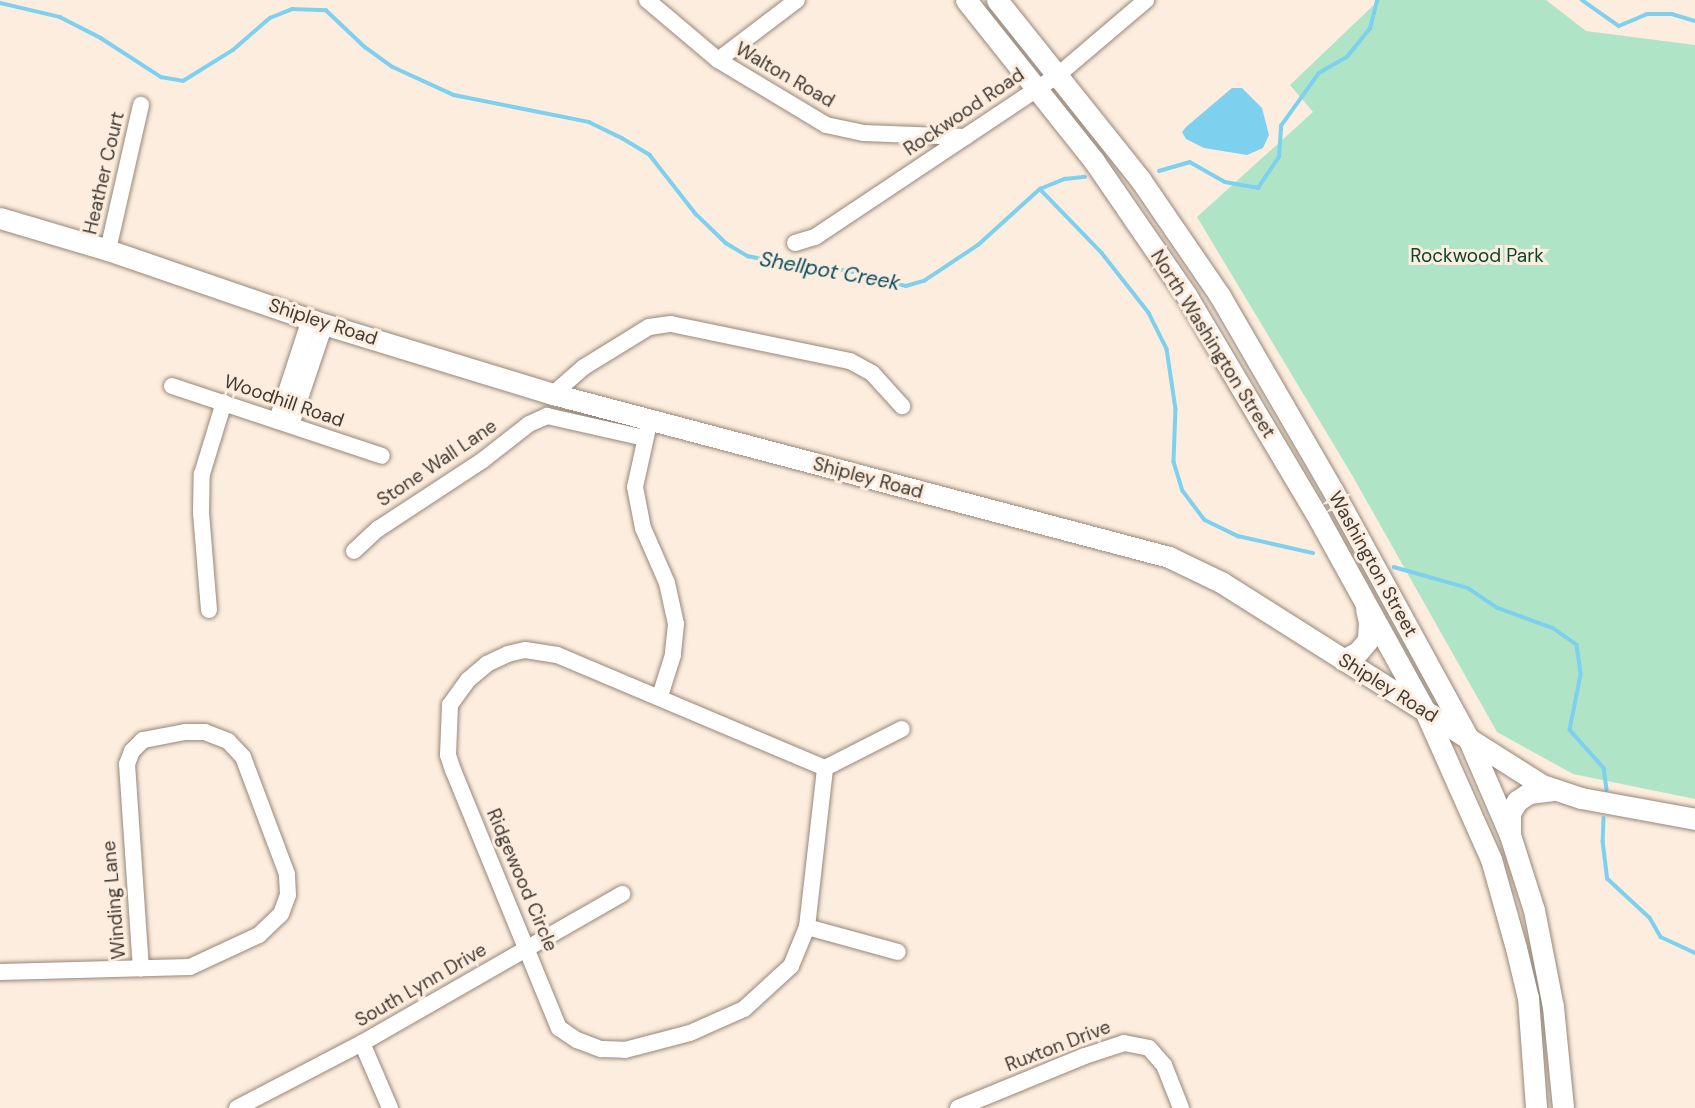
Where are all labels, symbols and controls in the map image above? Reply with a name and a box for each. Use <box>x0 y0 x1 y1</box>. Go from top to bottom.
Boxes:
street label: Walton Road <box>731 37 839 113</box>
street label: Rockwood Road <box>899 63 1029 161</box>
street label: Heather Court <box>79 109 129 237</box>
park label: Rockwood Park <box>1410 245 1544 267</box>
water label: Shellpot Creek <box>758 246 902 296</box>
street label: North Washington Street <box>1146 246 1280 442</box>
street label: Shipley Road <box>266 294 380 350</box>
street label: Woodhill Road <box>221 370 347 432</box>
street label: Stone Wall Lane <box>373 415 501 511</box>
street label: Shipley Road <box>811 452 925 504</box>
street label: Washington Street <box>1324 487 1422 641</box>
street label: Shipley Road <box>1334 648 1442 728</box>
street label: Ridgewood Circle <box>482 805 562 955</box>
street label: Winding Lane <box>97 840 131 960</box>
street label: South Lynn Drive <box>351 938 491 1032</box>
street label: Ruxton Drive <box>1002 1015 1114 1077</box>

